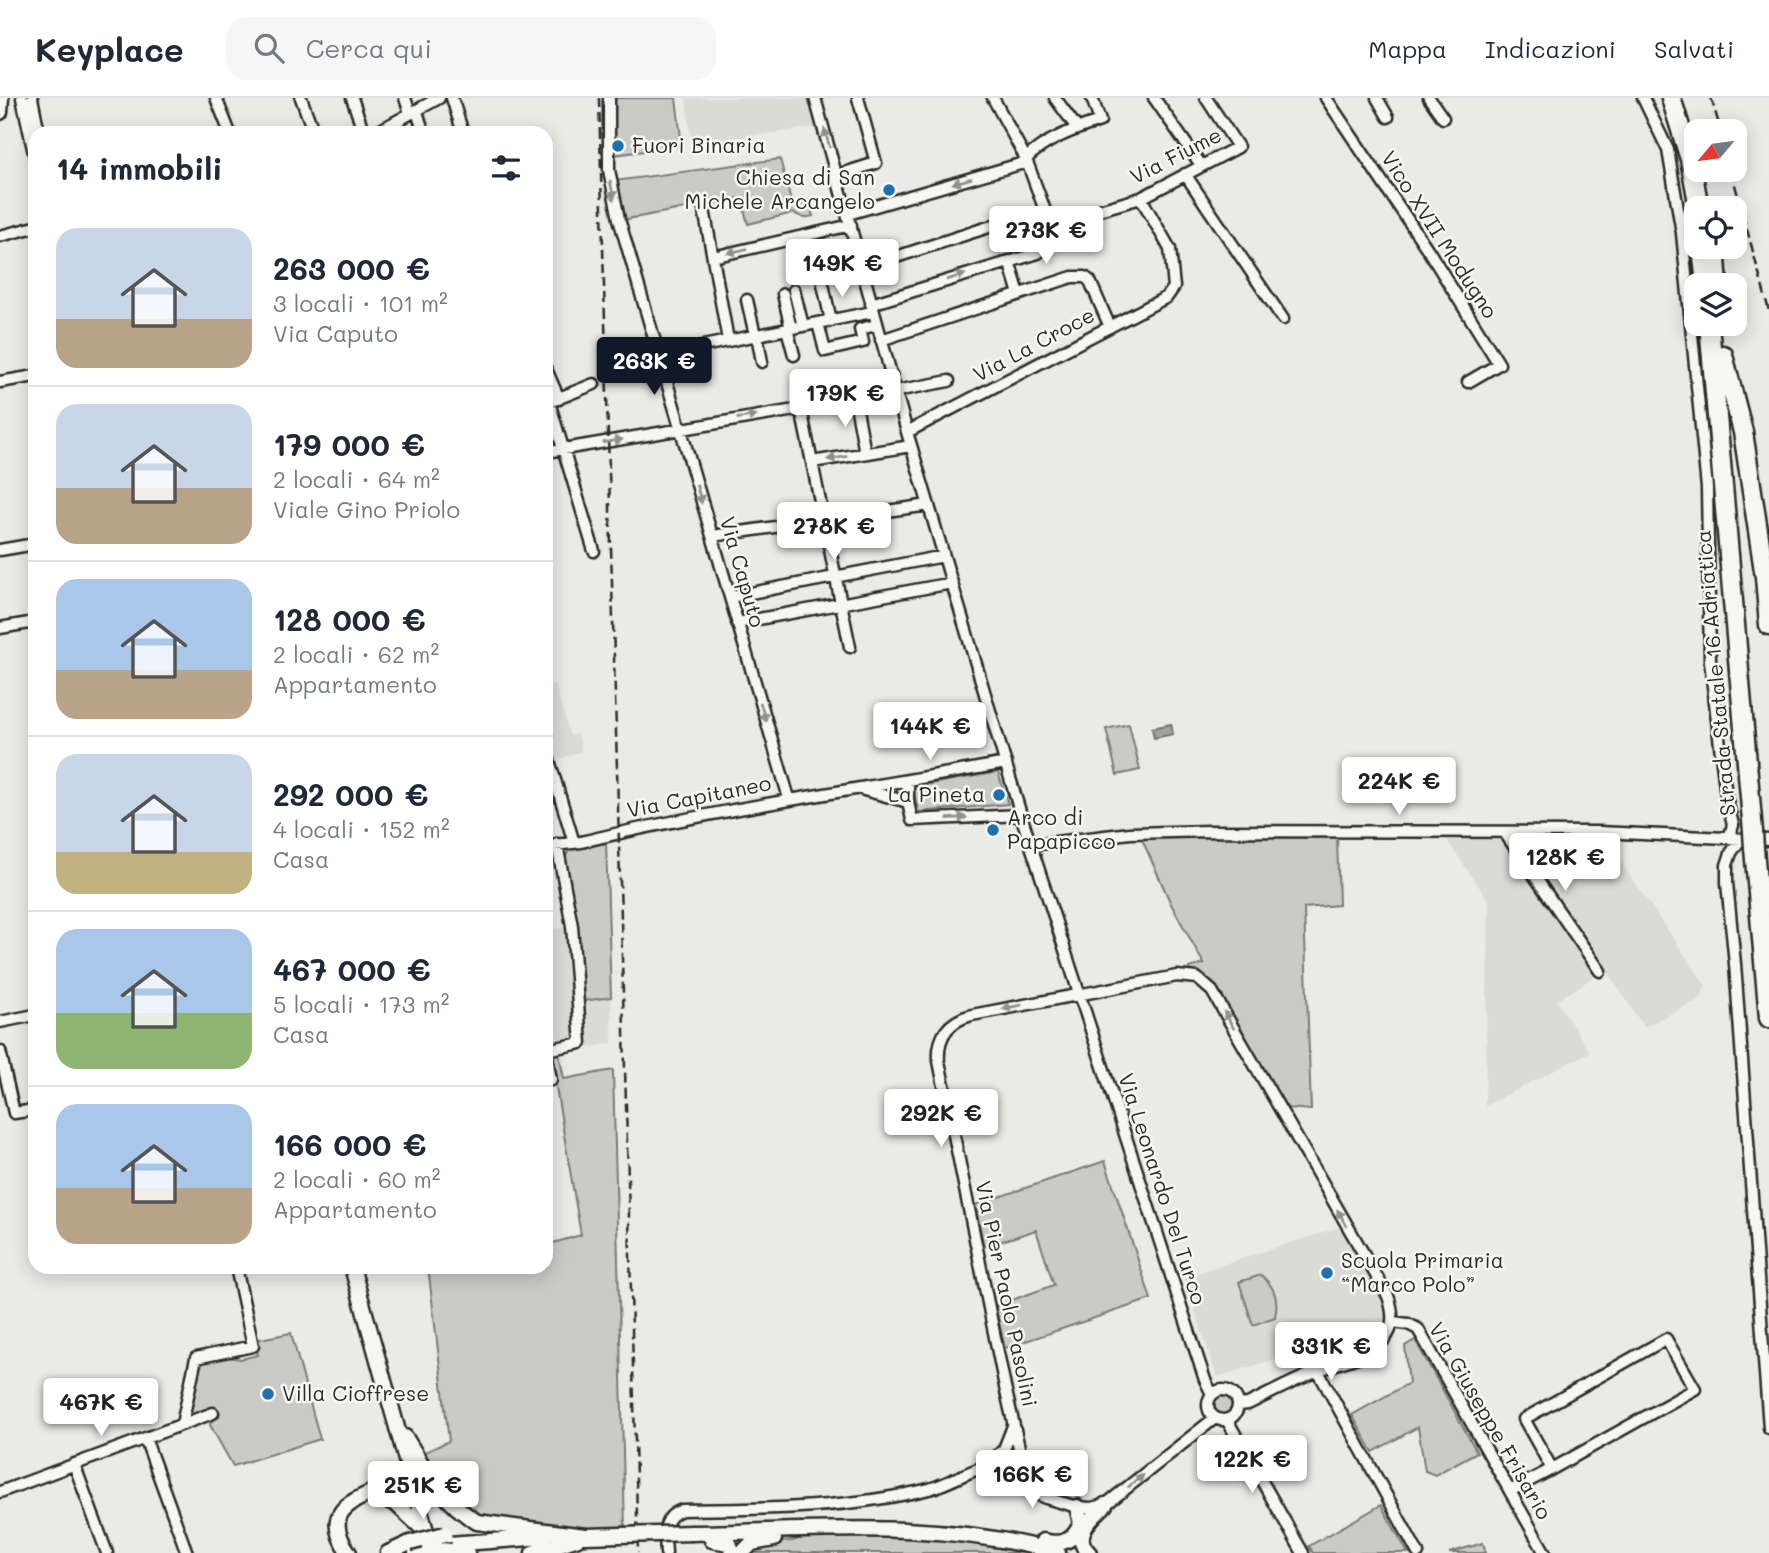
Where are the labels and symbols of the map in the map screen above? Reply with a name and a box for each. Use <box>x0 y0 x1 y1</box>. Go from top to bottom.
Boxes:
north arrow <box>1684 119 1746 182</box>
street label: Via Fiume <box>1125 120 1226 189</box>
one-way arrow <box>822 127 832 148</box>
place label: Fuori Binaria <box>632 131 766 158</box>
marker: Fuori Binaria <box>610 138 626 154</box>
street label: Vico XVII Modugno <box>1376 145 1504 323</box>
place label: Chiesa di San Michele Arcangelo <box>685 163 875 214</box>
one-way arrow <box>951 176 973 187</box>
one-way arrow <box>607 179 618 201</box>
marker: Chiesa di San Michele Arcangelo <box>881 182 897 198</box>
pin: 273K € <box>989 206 1103 266</box>
pin: 149K € <box>785 240 899 299</box>
one-way arrow <box>726 246 748 257</box>
one-way arrow <box>946 272 967 282</box>
street label: Via La Croce <box>968 300 1099 387</box>
pin: 263K € <box>597 338 711 397</box>
pin: 179K € <box>788 370 902 429</box>
one-way arrow <box>736 411 758 422</box>
one-way arrow <box>602 435 624 446</box>
one-way arrow <box>826 453 848 464</box>
one-way arrow <box>695 484 705 505</box>
pin: 278K € <box>777 503 891 562</box>
street label: Via Caputo <box>715 513 772 630</box>
street label: Strada Statale 16 Adriatica <box>1689 529 1740 817</box>
one-way arrow <box>759 702 769 723</box>
pin: 144K € <box>873 702 987 762</box>
pin: 224K € <box>1342 758 1456 817</box>
street label: Via Capitaneo <box>624 768 773 823</box>
place label: La Pineta <box>888 780 985 807</box>
marker: La Pineta <box>991 787 1007 803</box>
place label: Arco di Papapicco <box>1007 803 1116 854</box>
one-way arrow <box>946 812 968 823</box>
marker: Arco di Papapicco <box>985 822 1001 838</box>
pin: 128K € <box>1508 834 1622 893</box>
one-way arrow <box>1001 1002 1023 1013</box>
one-way arrow <box>1223 1010 1235 1030</box>
street label: Via Leonardo Del Turco <box>1113 1069 1214 1308</box>
pin: 292K € <box>884 1090 998 1149</box>
street label: Via Pier Paolo Pasolini <box>970 1178 1045 1409</box>
one-way arrow <box>1336 1208 1348 1227</box>
place label: Scuola Primaria “Marco Polo” <box>1341 1246 1504 1297</box>
marker: Scuola Primaria “Marco Polo” <box>1319 1265 1335 1281</box>
street label: Via Giuseppe Frisario <box>1424 1317 1559 1524</box>
pin: 331K € <box>1274 1322 1388 1382</box>
pin: 467K € <box>44 1378 158 1438</box>
place label: Villa Cioffrese <box>282 1379 429 1406</box>
marker: Villa Cioffrese <box>260 1386 276 1402</box>
pin: 122K € <box>1195 1436 1309 1495</box>
pin: 166K € <box>975 1450 1089 1510</box>
pin: 251K € <box>366 1462 480 1521</box>
one-way arrow <box>1127 1473 1145 1488</box>

